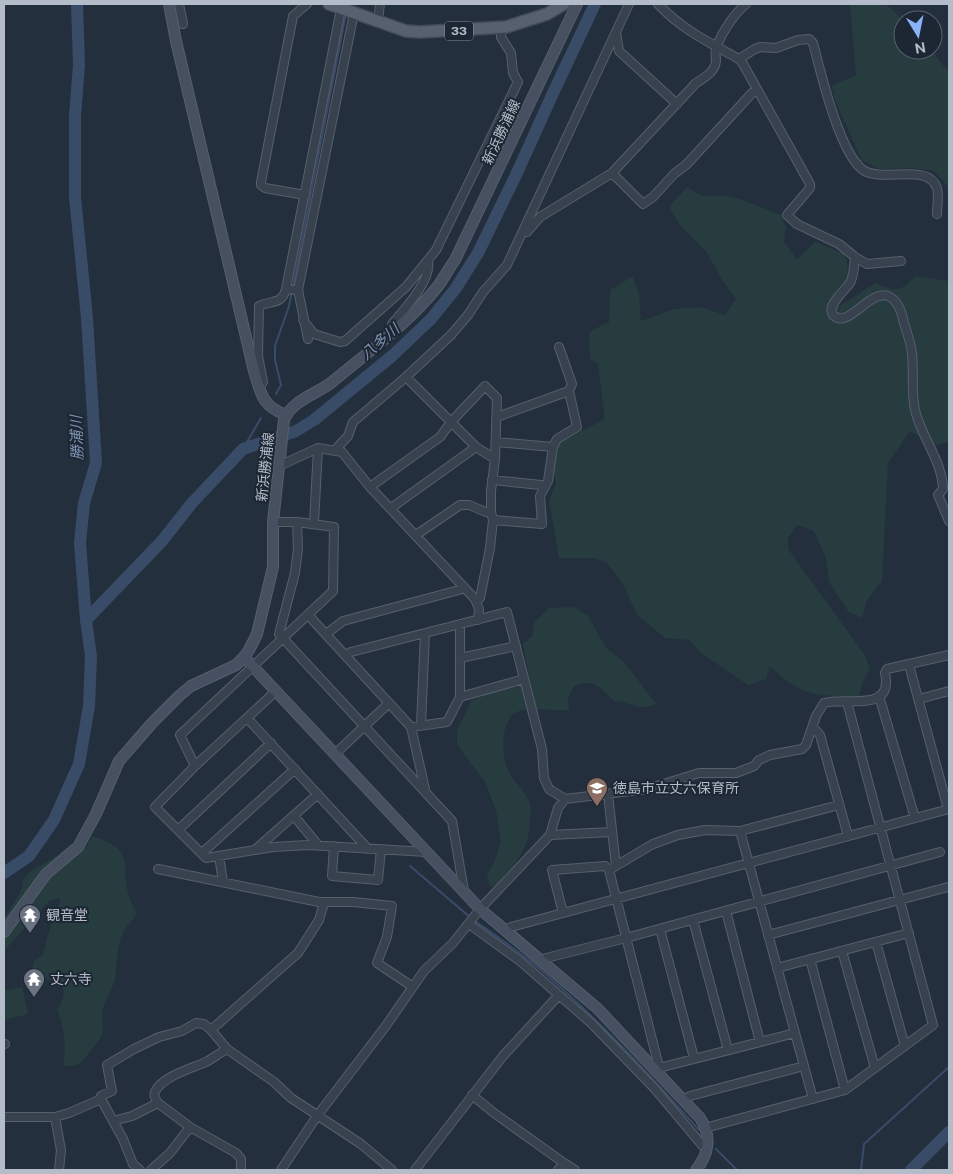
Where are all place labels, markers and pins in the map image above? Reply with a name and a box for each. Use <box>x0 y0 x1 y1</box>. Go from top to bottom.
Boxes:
school or university icon: 徳島市立丈六保育所 <box>585 776 609 807</box>
place label: 徳島市立丈六保育所 <box>613 780 739 796</box>
temple icon: 観音堂 <box>18 903 42 934</box>
place label: 観音堂 <box>46 907 88 923</box>
temple icon: 丈六寺 <box>22 967 46 998</box>
place label: 丈六寺 <box>50 971 92 987</box>

